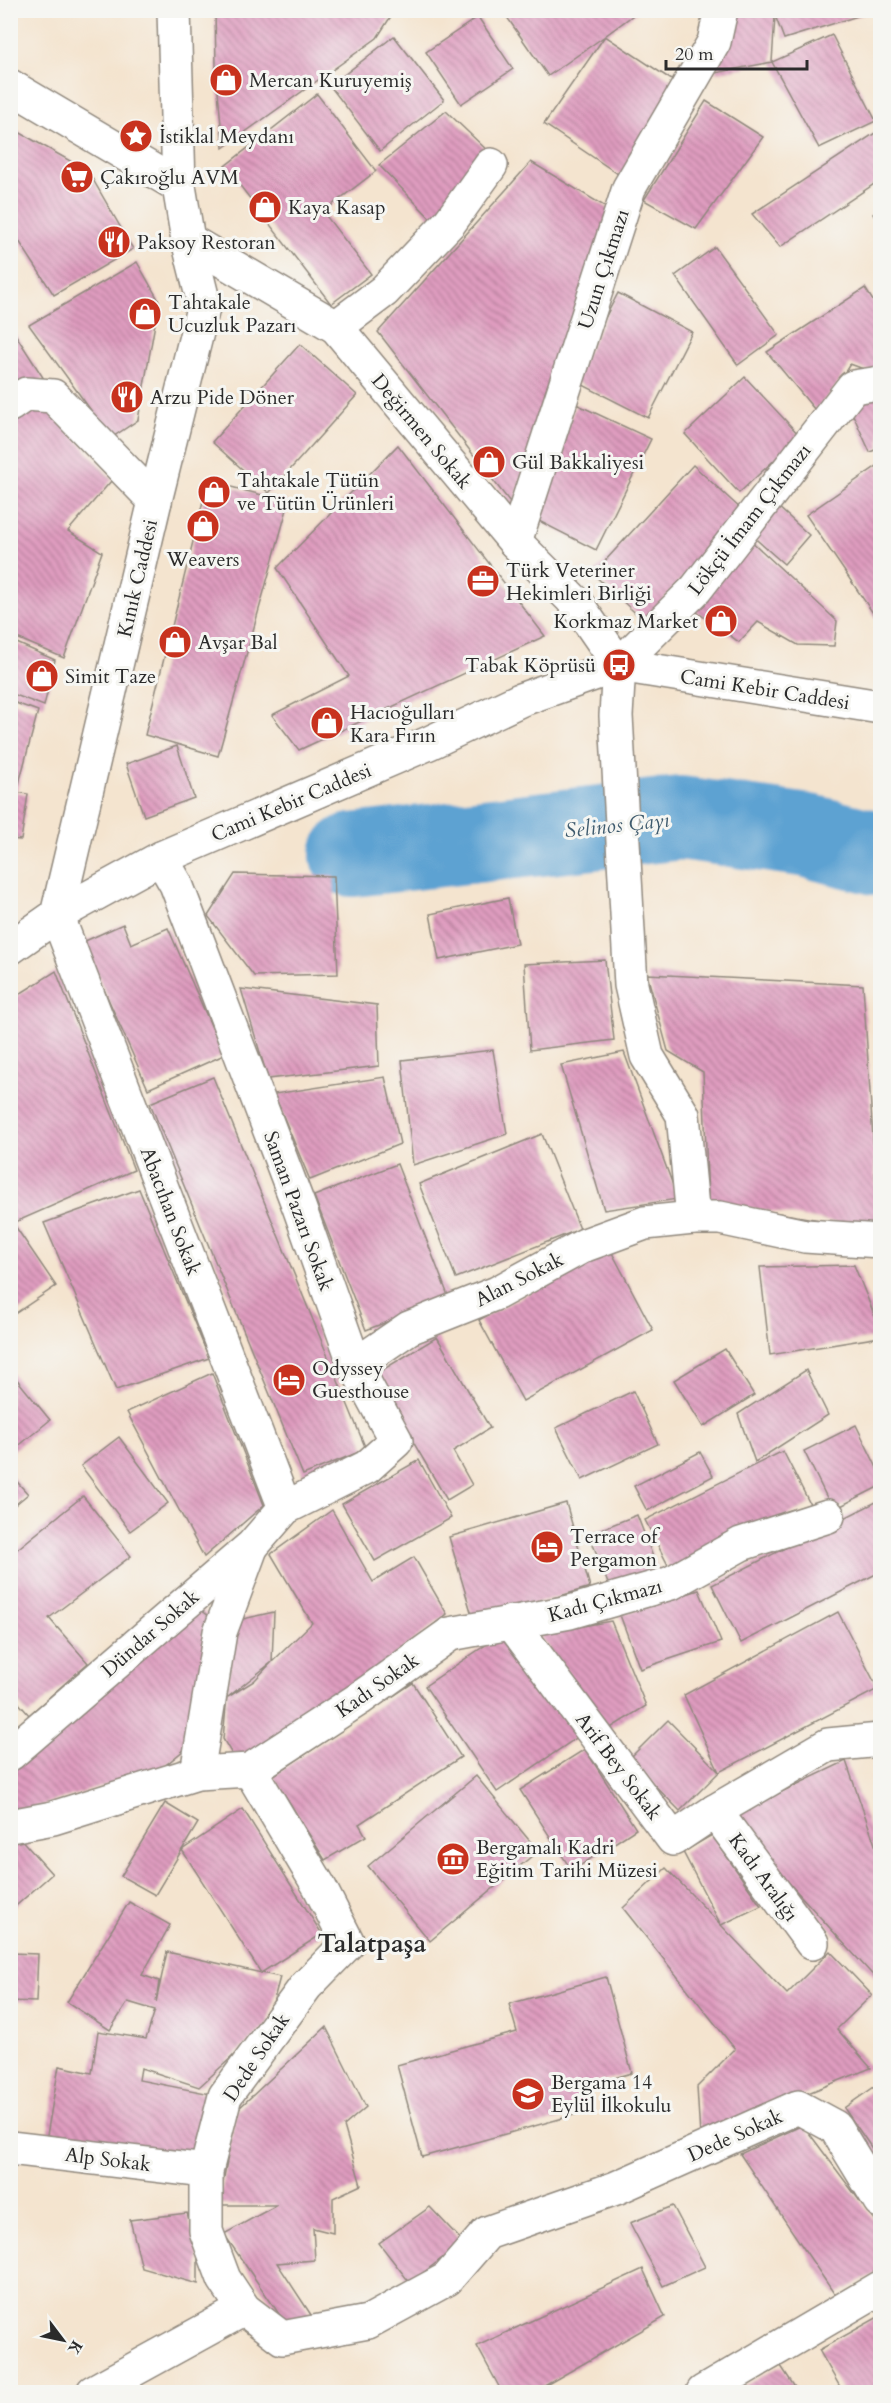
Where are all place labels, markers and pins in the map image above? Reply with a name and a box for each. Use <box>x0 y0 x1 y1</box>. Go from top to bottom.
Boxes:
shop icon: Mercan Kuruyemiş <box>208 62 244 98</box>
place label: Mercan Kuruyemiş <box>249 67 412 94</box>
place icon: İstiklal Meydanı <box>118 118 154 154</box>
place label: İstiklal Meydanı <box>159 123 294 150</box>
supermarket icon: Çakıroğlu AVM <box>59 159 95 195</box>
place label: Çakıroğlu AVM <box>100 164 239 191</box>
shop icon: Kaya Kasap <box>247 189 283 225</box>
place label: Kaya Kasap <box>288 194 386 221</box>
restaurant icon: Paksoy Restoran <box>96 224 132 260</box>
place label: Paksoy Restoran <box>137 229 276 256</box>
place label: Tahtakale Ucuzluk Pazarı <box>168 289 297 339</box>
shop icon: Tahtakale Ucuzluk Pazarı <box>127 296 163 332</box>
restaurant icon: Arzu Pide Döner <box>109 379 145 415</box>
place label: Arzu Pide Döner <box>150 384 295 411</box>
shop icon: Gül Bakkaliyesi <box>471 444 507 480</box>
place label: Gül Bakkaliyesi <box>512 449 645 476</box>
place label: Tahtakale Tütün ve Tütün Ürünleri <box>237 467 395 517</box>
shop icon: Tahtakale Tütün ve Tütün Ürünleri <box>196 474 232 510</box>
shop icon: Weavers <box>185 508 221 544</box>
place label: Weavers <box>166 546 240 573</box>
place label: Türk Veteriner Hekimleri Birliği <box>506 557 652 607</box>
office icon: Türk Veteriner Hekimleri Birliği <box>465 563 501 599</box>
shop icon: Korkmaz Market <box>703 603 739 639</box>
place label: Korkmaz Market <box>554 608 699 635</box>
shop icon: Avşar Bal <box>157 624 193 660</box>
place label: Avşar Bal <box>198 629 278 656</box>
bus stop icon: Tabak Köprüsü <box>601 647 637 683</box>
place label: Tabak Köprüsü <box>465 652 596 679</box>
shop icon: Simit Taze <box>24 658 60 694</box>
place label: Simit Taze <box>65 663 156 690</box>
place label: Hacıoğulları Kara Fırın <box>350 699 455 749</box>
shop icon: Hacıoğulları Kara Fırın <box>309 705 345 741</box>
place label: Odyssey Guesthouse <box>312 1355 409 1405</box>
hotel icon: Odyssey Guesthouse <box>271 1362 307 1398</box>
place label: Terrace of Pergamon <box>570 1523 660 1573</box>
hotel icon: Terrace of Pergamon <box>529 1529 565 1565</box>
place label: Bergamalı Kadri Eğitim Tarihi Müzesi <box>476 1834 658 1884</box>
museum icon: Bergamalı Kadri Eğitim Tarihi Müzesi <box>435 1841 471 1877</box>
place label: Bergama 14 Eylül İlkokulu <box>551 2069 672 2119</box>
school or university icon: Bergama 14 Eylül İlkokulu <box>510 2076 546 2112</box>

